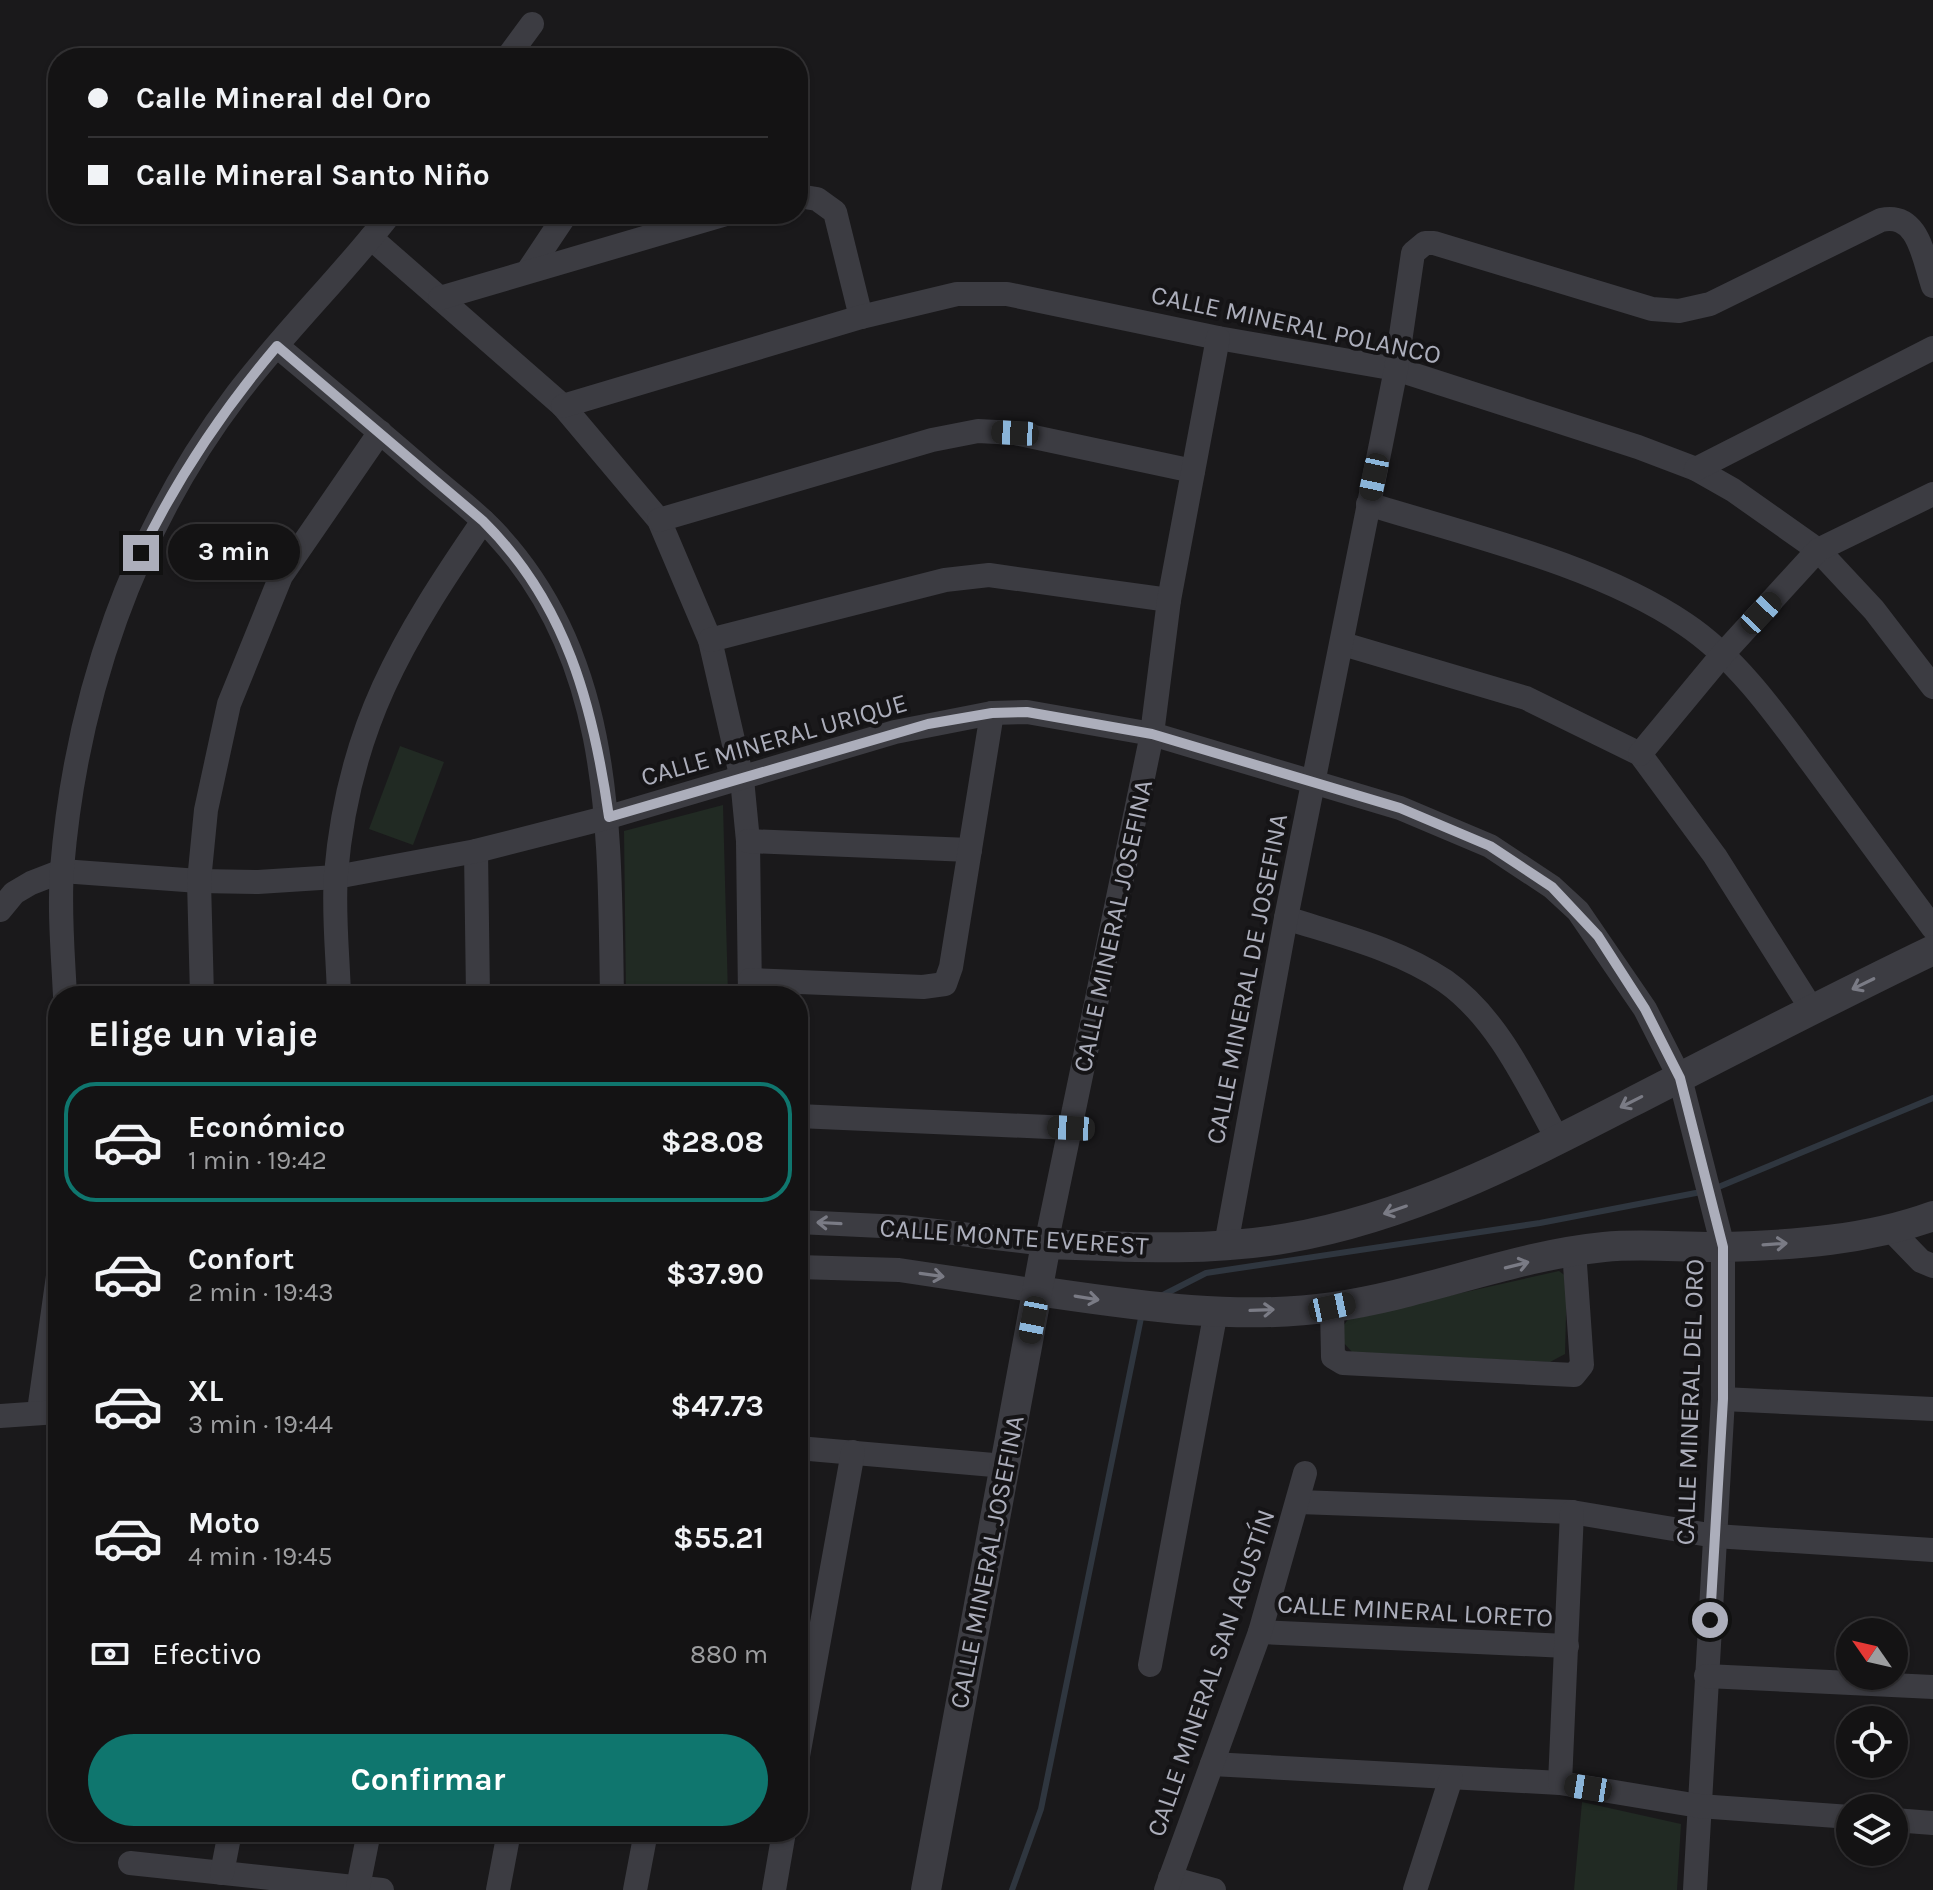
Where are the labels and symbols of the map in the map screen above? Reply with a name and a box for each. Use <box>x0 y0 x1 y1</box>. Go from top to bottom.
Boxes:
street label: CALLE MINERAL POLANCO <box>1148 279 1444 371</box>
car <box>990 420 1040 446</box>
car <box>1357 451 1391 503</box>
callout: 3 min <box>169 525 301 581</box>
route end <box>123 535 159 571</box>
car <box>1736 587 1786 639</box>
street label: CALLE MINERAL URIQUE <box>637 687 911 793</box>
street label: CALLE MINERAL JOSEFINA <box>1067 777 1159 1075</box>
street label: CALLE MINERAL DE JOSEFINA <box>1200 811 1294 1147</box>
one-way arrow <box>1851 977 1875 992</box>
one-way arrow <box>1620 1095 1644 1111</box>
car <box>1046 1115 1096 1141</box>
one-way arrow <box>1383 1203 1408 1218</box>
street label: CALLE MONTE EVEREST <box>879 1212 1149 1262</box>
one-way arrow <box>816 1216 843 1231</box>
one-way arrow <box>1761 1236 1788 1251</box>
one-way arrow <box>1503 1256 1529 1271</box>
street label: CALLE MINERAL DEL ORO <box>1670 1258 1710 1546</box>
one-way arrow <box>918 1268 944 1283</box>
car <box>1306 1290 1358 1324</box>
one-way arrow <box>1073 1291 1099 1306</box>
car <box>1017 1294 1049 1346</box>
one-way arrow <box>1248 1303 1275 1318</box>
street label: CALLE MINERAL JOSEFINA <box>943 1413 1031 1711</box>
street label: CALLE MINERAL SAN AGUSTÍN <box>1139 1505 1282 1841</box>
street label: CALLE MINERAL LORETO <box>1276 1588 1554 1634</box>
route start <box>1692 1602 1728 1638</box>
north arrow <box>1836 1618 1908 1690</box>
car <box>1562 1772 1614 1804</box>

